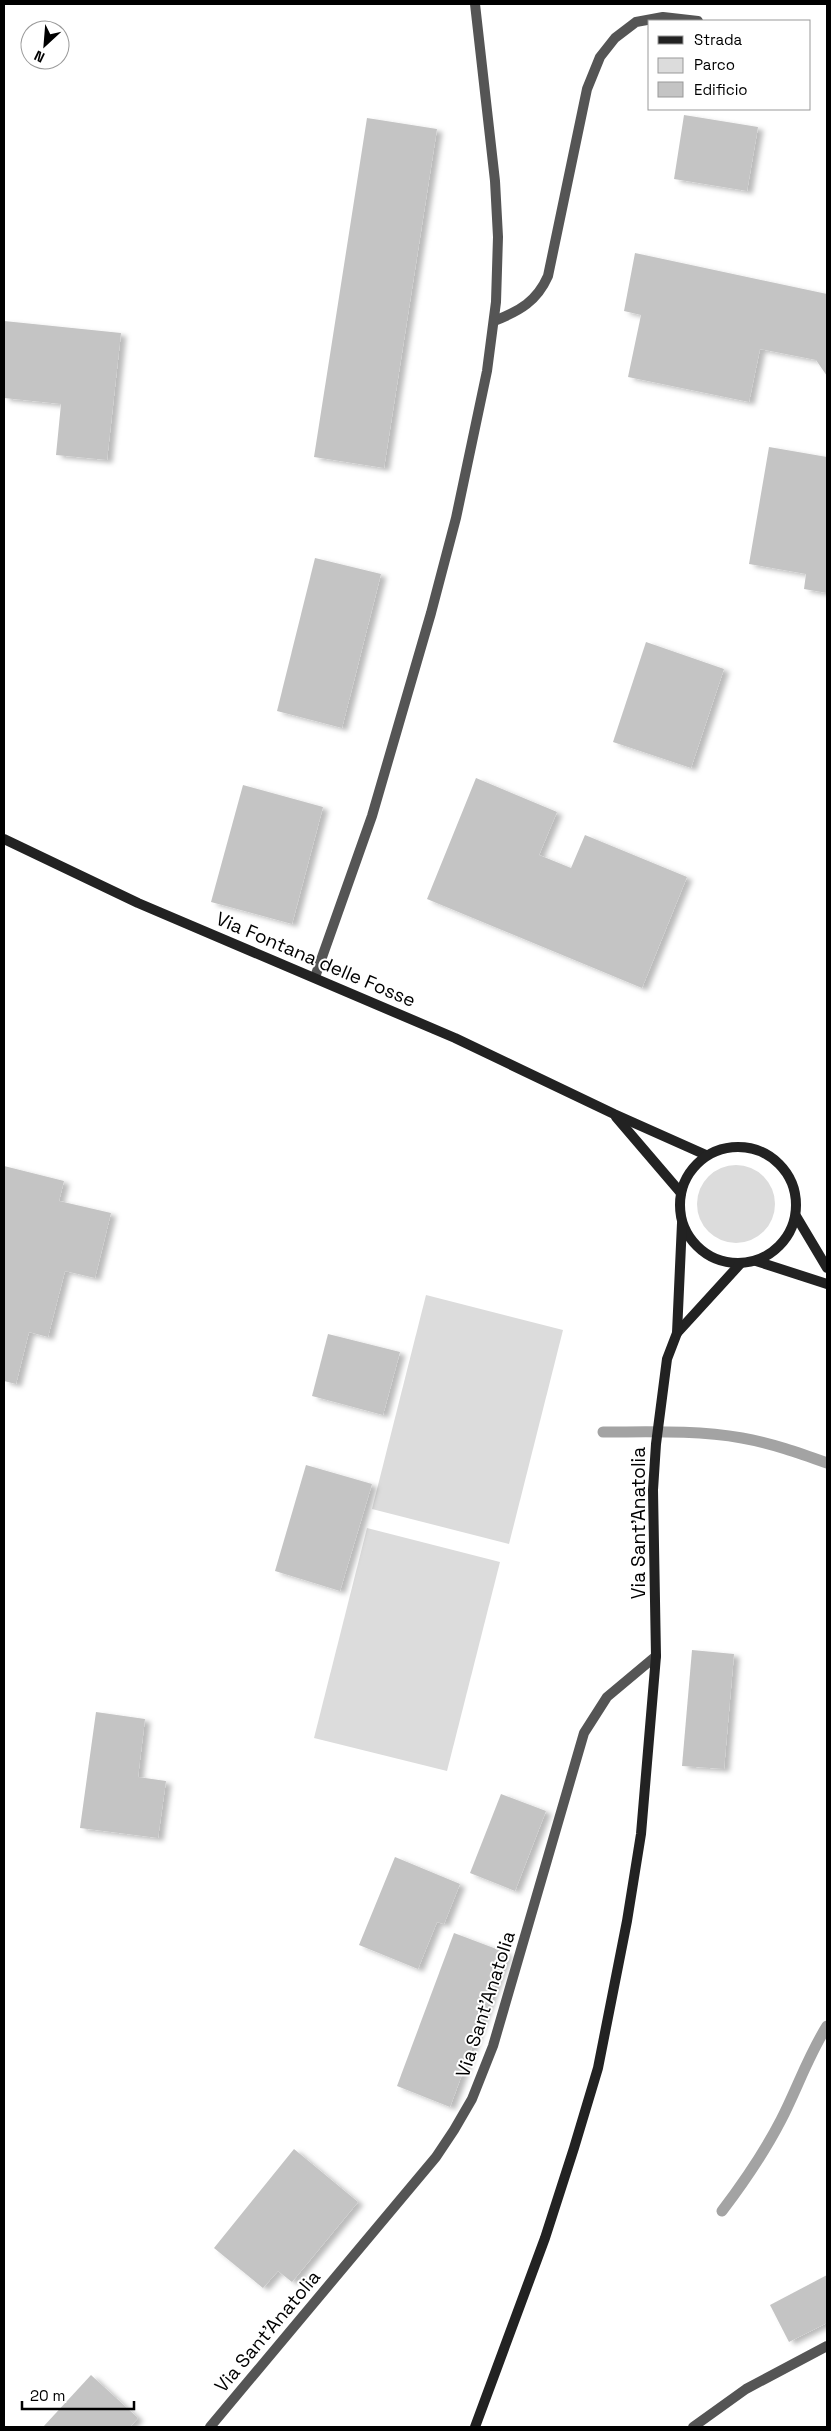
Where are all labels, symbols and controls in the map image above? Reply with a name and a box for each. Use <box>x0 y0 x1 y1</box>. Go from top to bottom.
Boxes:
north arrow <box>20 20 70 70</box>
legend <box>648 20 811 110</box>
text: Strada <box>694 30 743 49</box>
text: N <box>31 47 47 67</box>
text: Parco <box>694 55 735 74</box>
text: Edificio <box>694 80 748 99</box>
street label: Via Fontana delle Fosse <box>212 906 419 1013</box>
street label: Via Sant'Anatolia <box>626 1447 651 1599</box>
street label: Via Sant'Anatolia <box>450 1928 521 2080</box>
street label: Via Sant'Anatolia <box>209 2265 326 2398</box>
scale bar <box>22 2378 135 2410</box>
text: 20 m <box>30 2386 65 2405</box>

